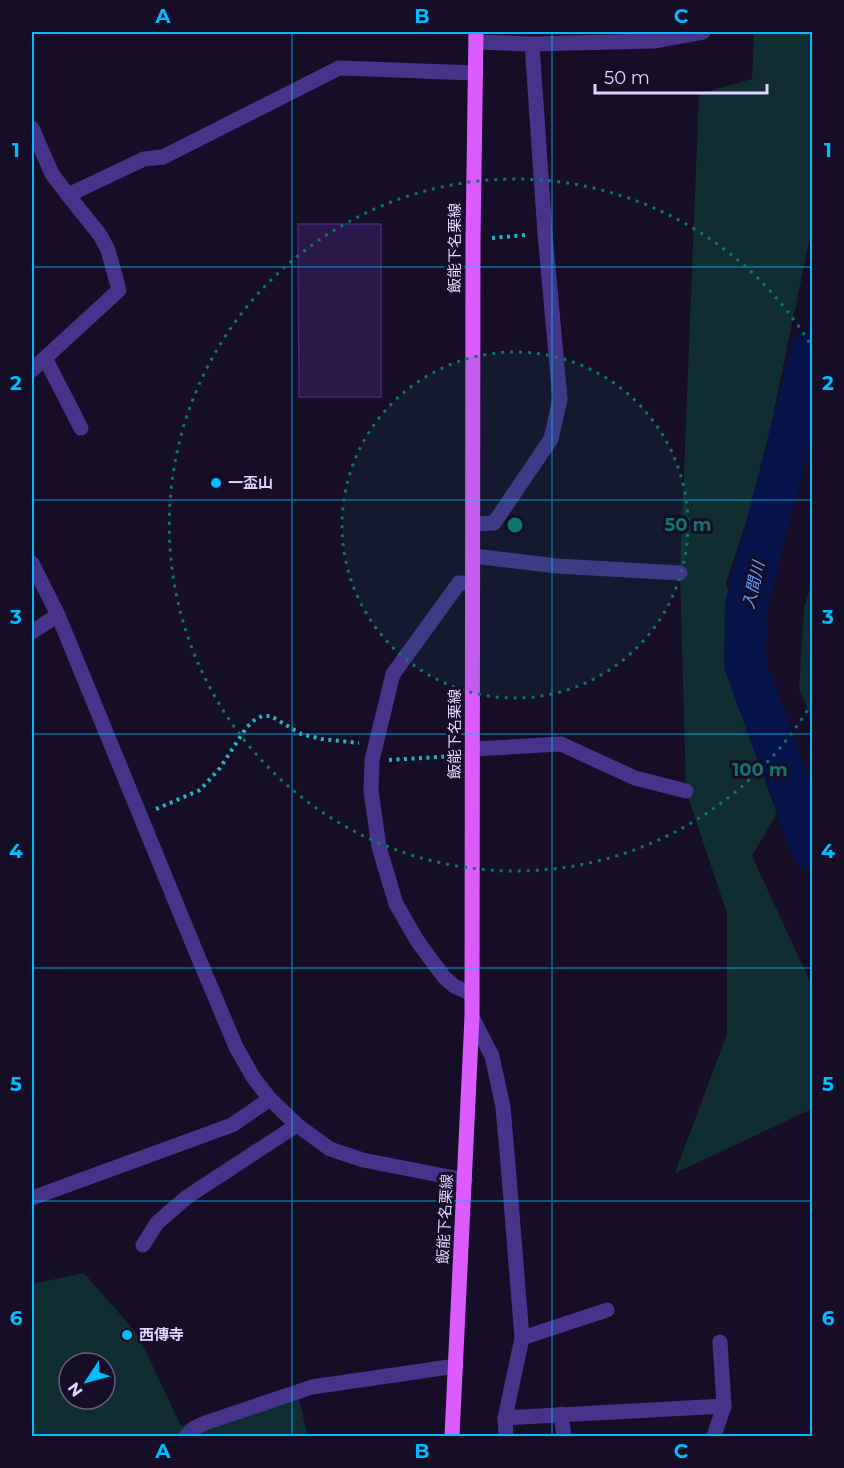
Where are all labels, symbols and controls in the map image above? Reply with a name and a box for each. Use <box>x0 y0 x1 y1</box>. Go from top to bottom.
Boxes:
text: A <box>154 4 171 28</box>
text: B <box>414 4 430 28</box>
text: C <box>674 4 689 28</box>
scale bar <box>595 57 768 95</box>
text: 50 m <box>604 67 650 89</box>
text: 1 <box>12 138 20 162</box>
text: 1 <box>824 138 832 162</box>
street label: 飯能下名栗線 <box>445 203 464 293</box>
text: 2 <box>10 371 22 395</box>
text: 2 <box>822 371 834 395</box>
place label: 一盃山 <box>228 473 273 492</box>
marker: 一盃山 <box>209 476 223 490</box>
text: 50 m <box>665 514 711 536</box>
centre of rings <box>505 515 525 535</box>
water label: 入間川 <box>739 558 769 611</box>
text: 3 <box>9 605 22 629</box>
text: 3 <box>821 605 834 629</box>
street label: 飯能下名栗線 <box>445 689 464 779</box>
text: 100 m <box>732 759 788 781</box>
text: 4 <box>9 839 23 863</box>
text: 4 <box>821 839 835 863</box>
text: 5 <box>10 1072 22 1096</box>
text: 5 <box>822 1072 834 1096</box>
street label: 飯能下名栗線 <box>433 1174 456 1264</box>
text: 6 <box>10 1306 23 1330</box>
text: 6 <box>822 1306 835 1330</box>
place label: 西傳寺 <box>139 1325 184 1344</box>
marker: 西傳寺 <box>120 1328 134 1342</box>
north arrow <box>57 1351 117 1411</box>
text: N <box>64 1379 87 1400</box>
text: A <box>154 1439 171 1463</box>
text: B <box>414 1439 430 1463</box>
text: C <box>674 1439 689 1463</box>

